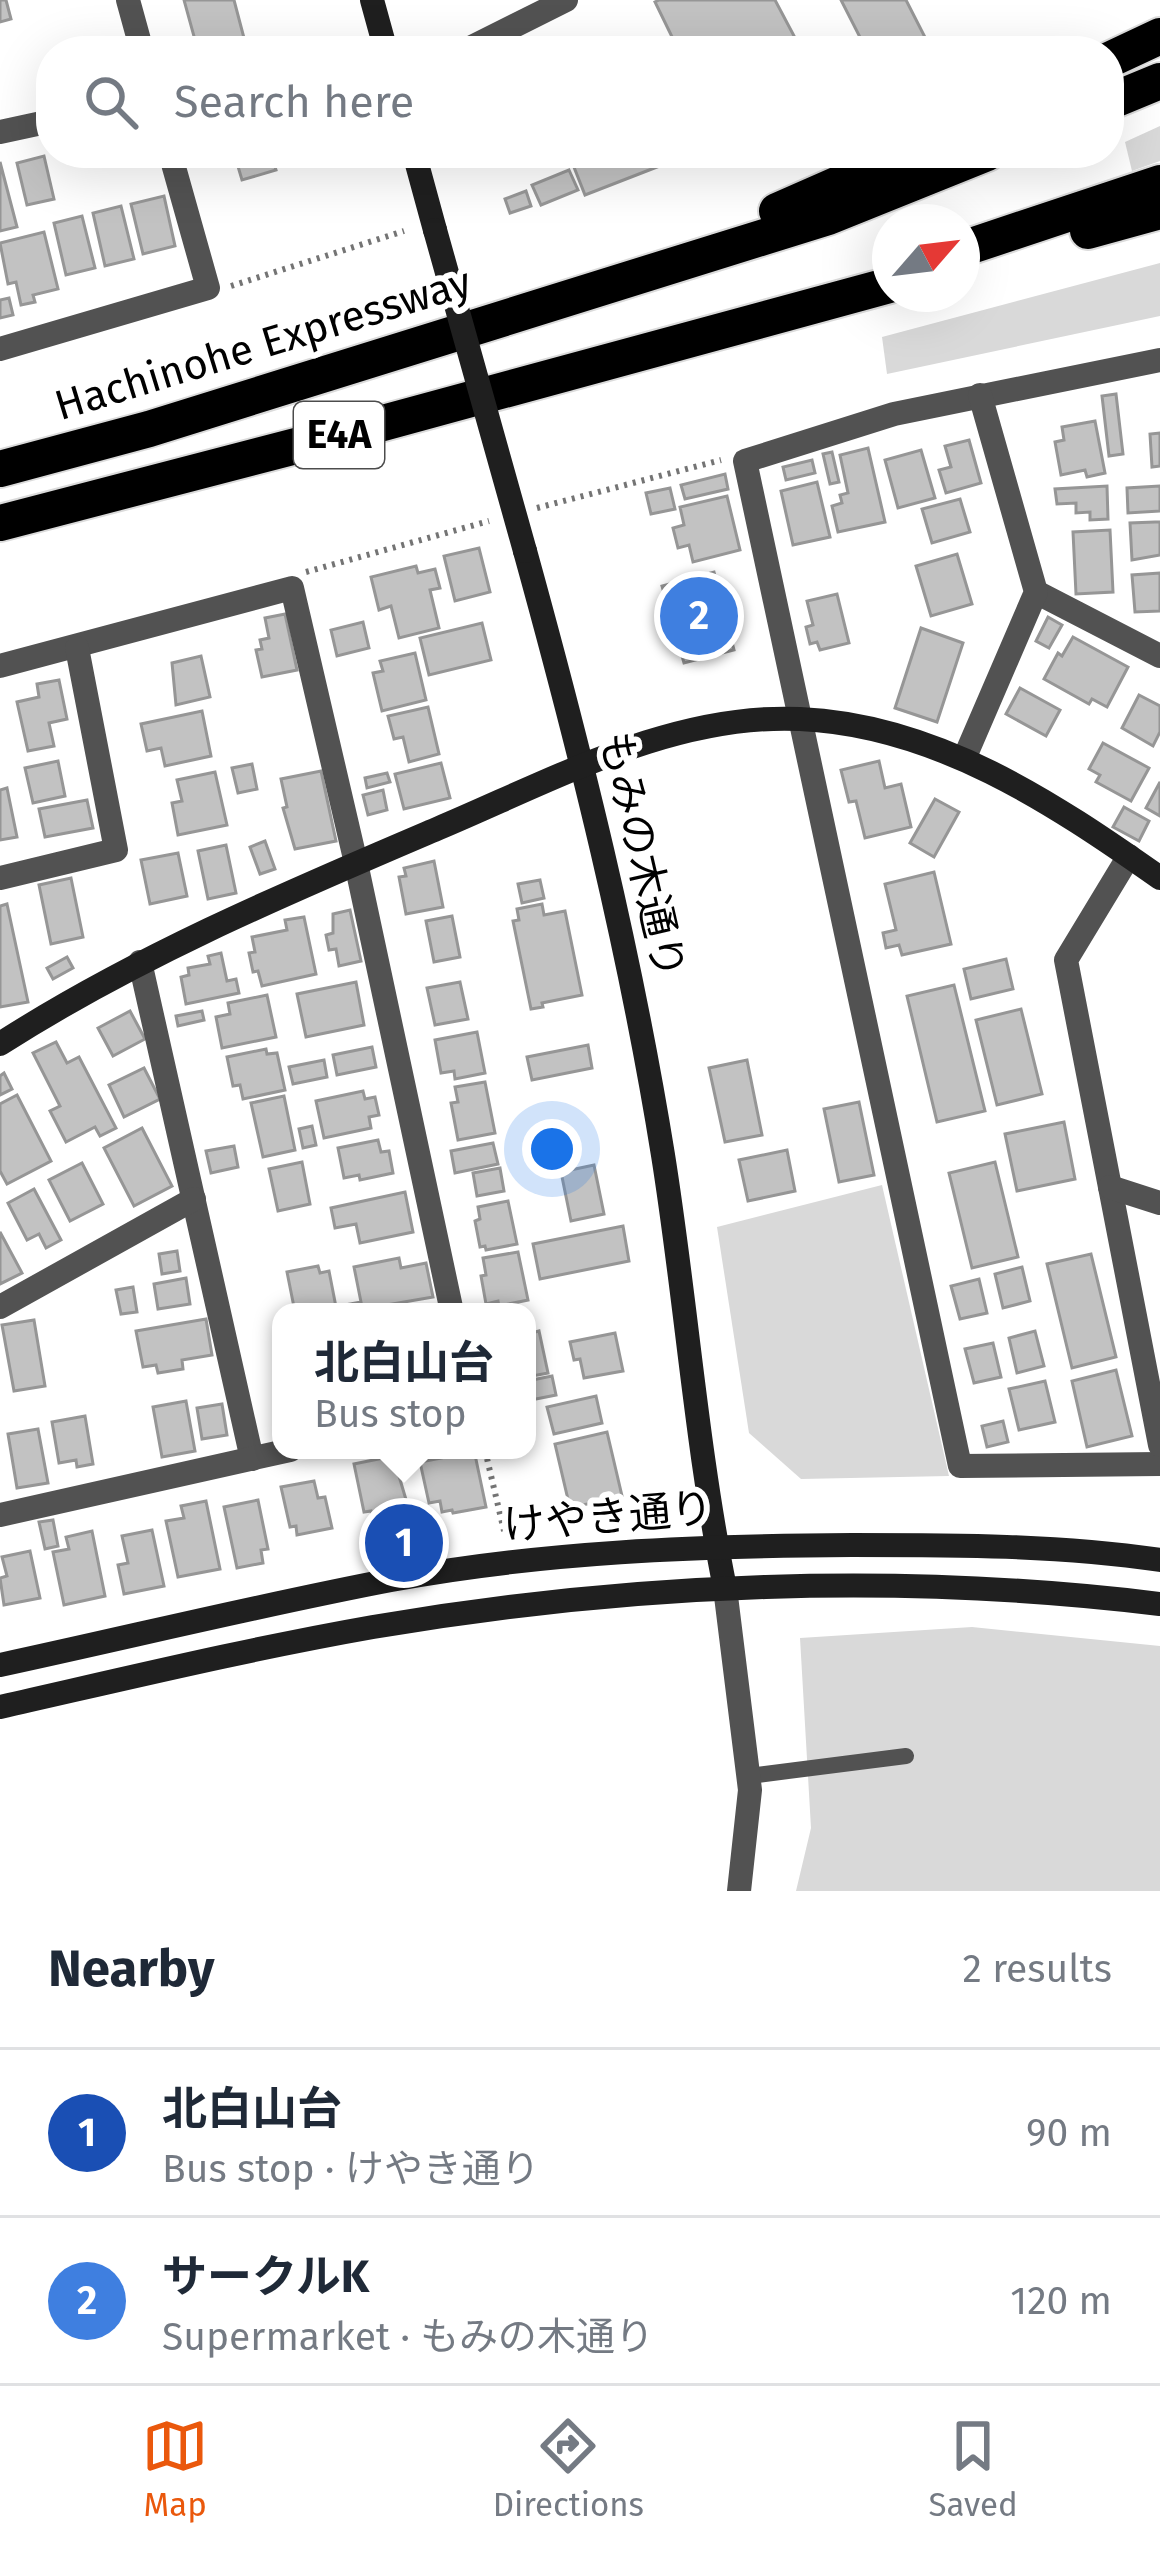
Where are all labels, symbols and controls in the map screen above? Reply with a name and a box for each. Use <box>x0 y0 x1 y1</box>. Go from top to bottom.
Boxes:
search box <box>36 36 1124 168</box>
icon: search <box>78 69 144 135</box>
text: Search here <box>174 75 414 129</box>
north arrow <box>872 204 980 312</box>
street label: Hachinohe Expressway <box>49 257 477 431</box>
road number: E4A <box>294 402 384 468</box>
pin: 2 <box>660 571 738 661</box>
street label: もみの木通り <box>589 727 695 983</box>
your location <box>522 1119 582 1179</box>
popup <box>272 1303 536 1459</box>
text: 北白山台 <box>314 1336 494 1390</box>
text: Bus stop <box>314 1391 467 1437</box>
street label: けやき通り <box>501 1483 715 1551</box>
pin: 1 <box>365 1498 443 1588</box>
text: Nearby <box>48 1938 214 2000</box>
text: 2 results <box>963 1946 1112 1992</box>
text: 北白山台 <box>162 2082 342 2136</box>
text: 1 <box>78 2110 96 2156</box>
text: 90 m <box>1026 2110 1112 2156</box>
text: Bus stop · けやき通り <box>162 2146 540 2192</box>
text: サークルK <box>162 2250 369 2304</box>
text: 2 <box>77 2278 97 2324</box>
text: 120 m <box>1010 2278 1112 2324</box>
text: Supermarket · もみの木通り <box>162 2314 654 2360</box>
tab: Map <box>142 2413 208 2525</box>
tab: Directions <box>493 2413 644 2525</box>
tab: Saved <box>928 2413 1018 2525</box>

